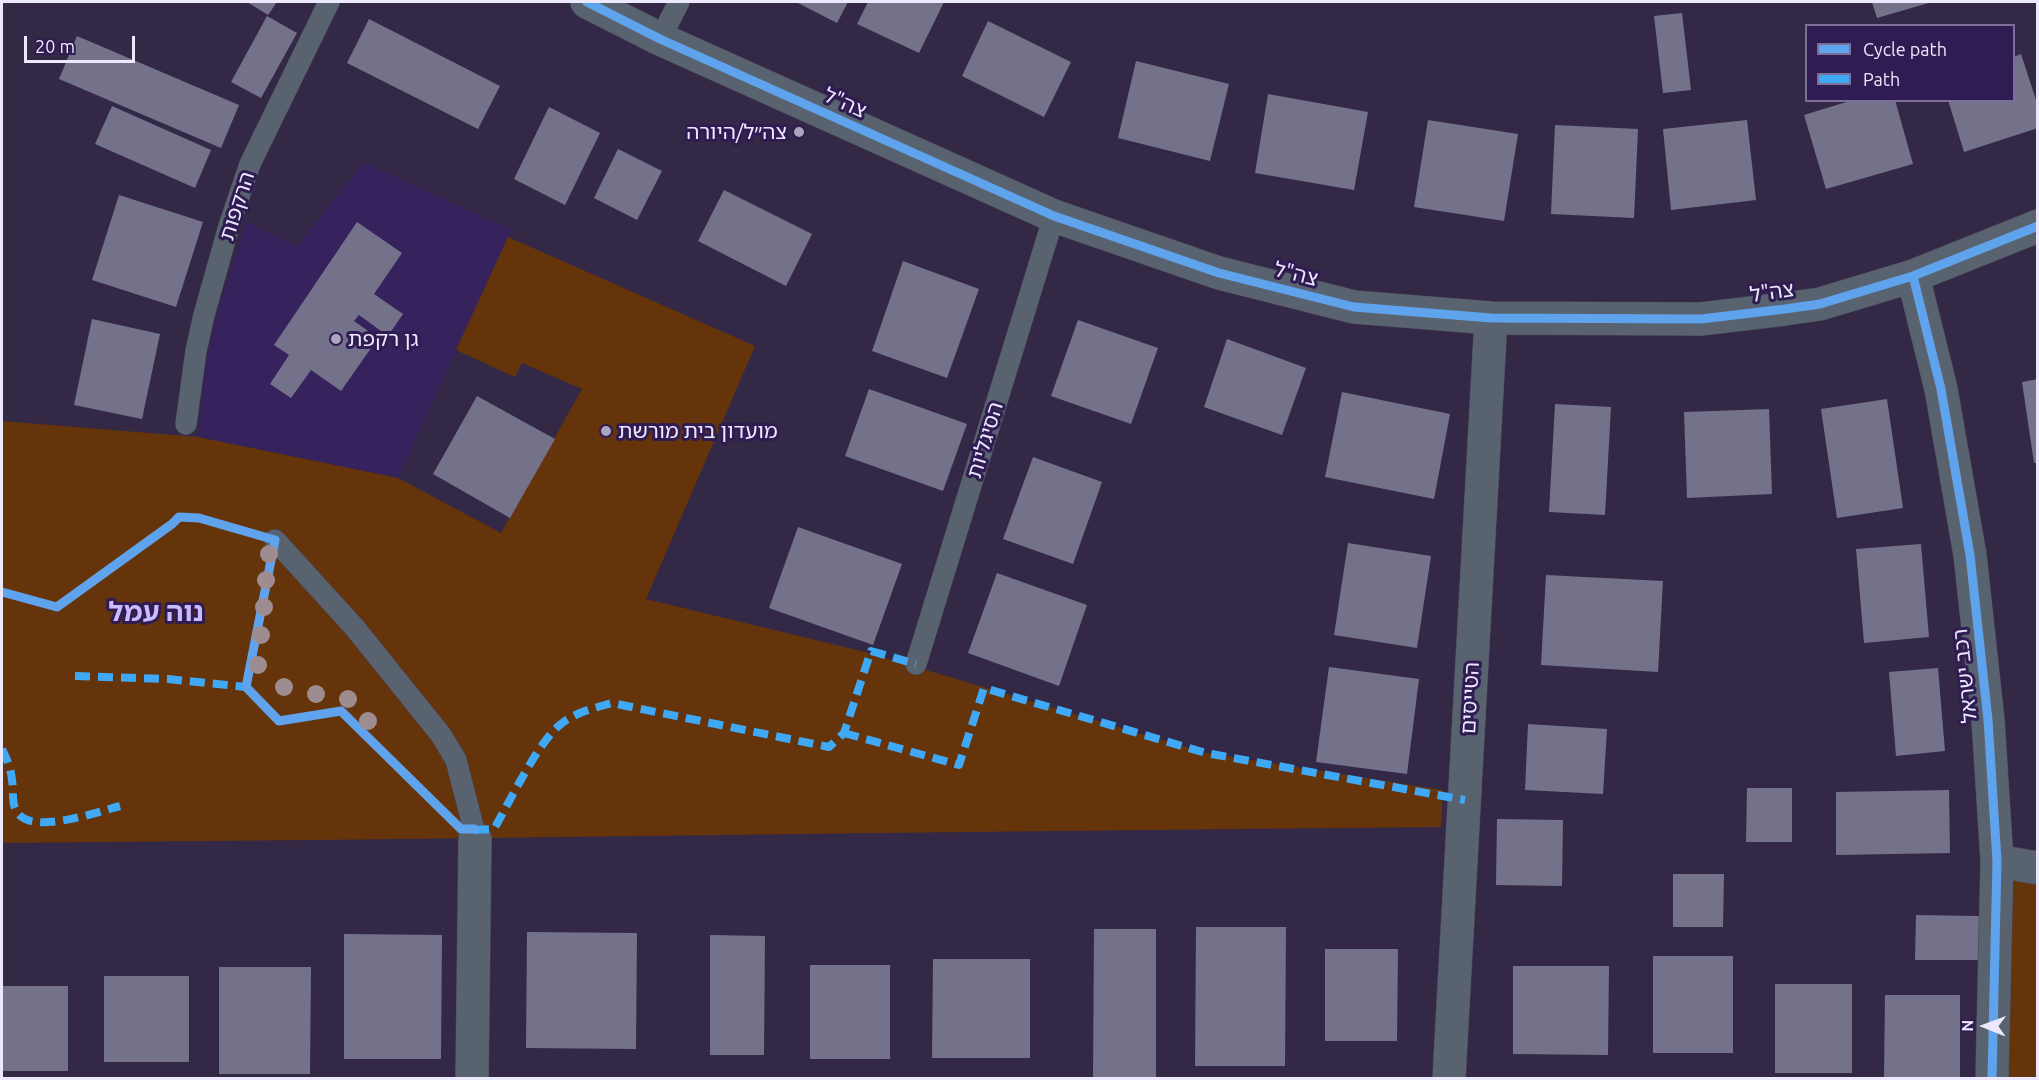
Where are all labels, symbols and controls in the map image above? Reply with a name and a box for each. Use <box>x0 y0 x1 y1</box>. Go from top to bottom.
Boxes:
scale bar <box>27 24 138 62</box>
legend <box>1805 24 2015 102</box>
text: 20 m <box>35 36 75 56</box>
text: Cycle path <box>1863 39 1947 59</box>
text: Path <box>1863 69 1900 89</box>
street label: צה"ל <box>820 82 870 124</box>
place label: צה״ל/היורה <box>686 119 787 145</box>
marker: צה״ל/היורה <box>792 125 806 139</box>
street label: הרקפות <box>214 169 260 243</box>
street label: צה"ל <box>1272 256 1320 292</box>
street label: צה"ל <box>1748 276 1796 308</box>
place label: גן רקפת <box>348 326 419 352</box>
marker: גן רקפת <box>329 332 343 346</box>
street label: הסיגליות <box>962 399 1008 481</box>
place label: מועדון בית מורשת <box>618 418 778 444</box>
marker: מועדון בית מורשת <box>599 424 613 438</box>
district label: נוה עמל <box>108 596 204 628</box>
street label: רכב ישראל <box>1948 628 1982 724</box>
street label: הטייסים <box>1456 661 1484 735</box>
north arrow <box>1955 996 2015 1056</box>
text: N <box>1958 1020 1976 1032</box>

